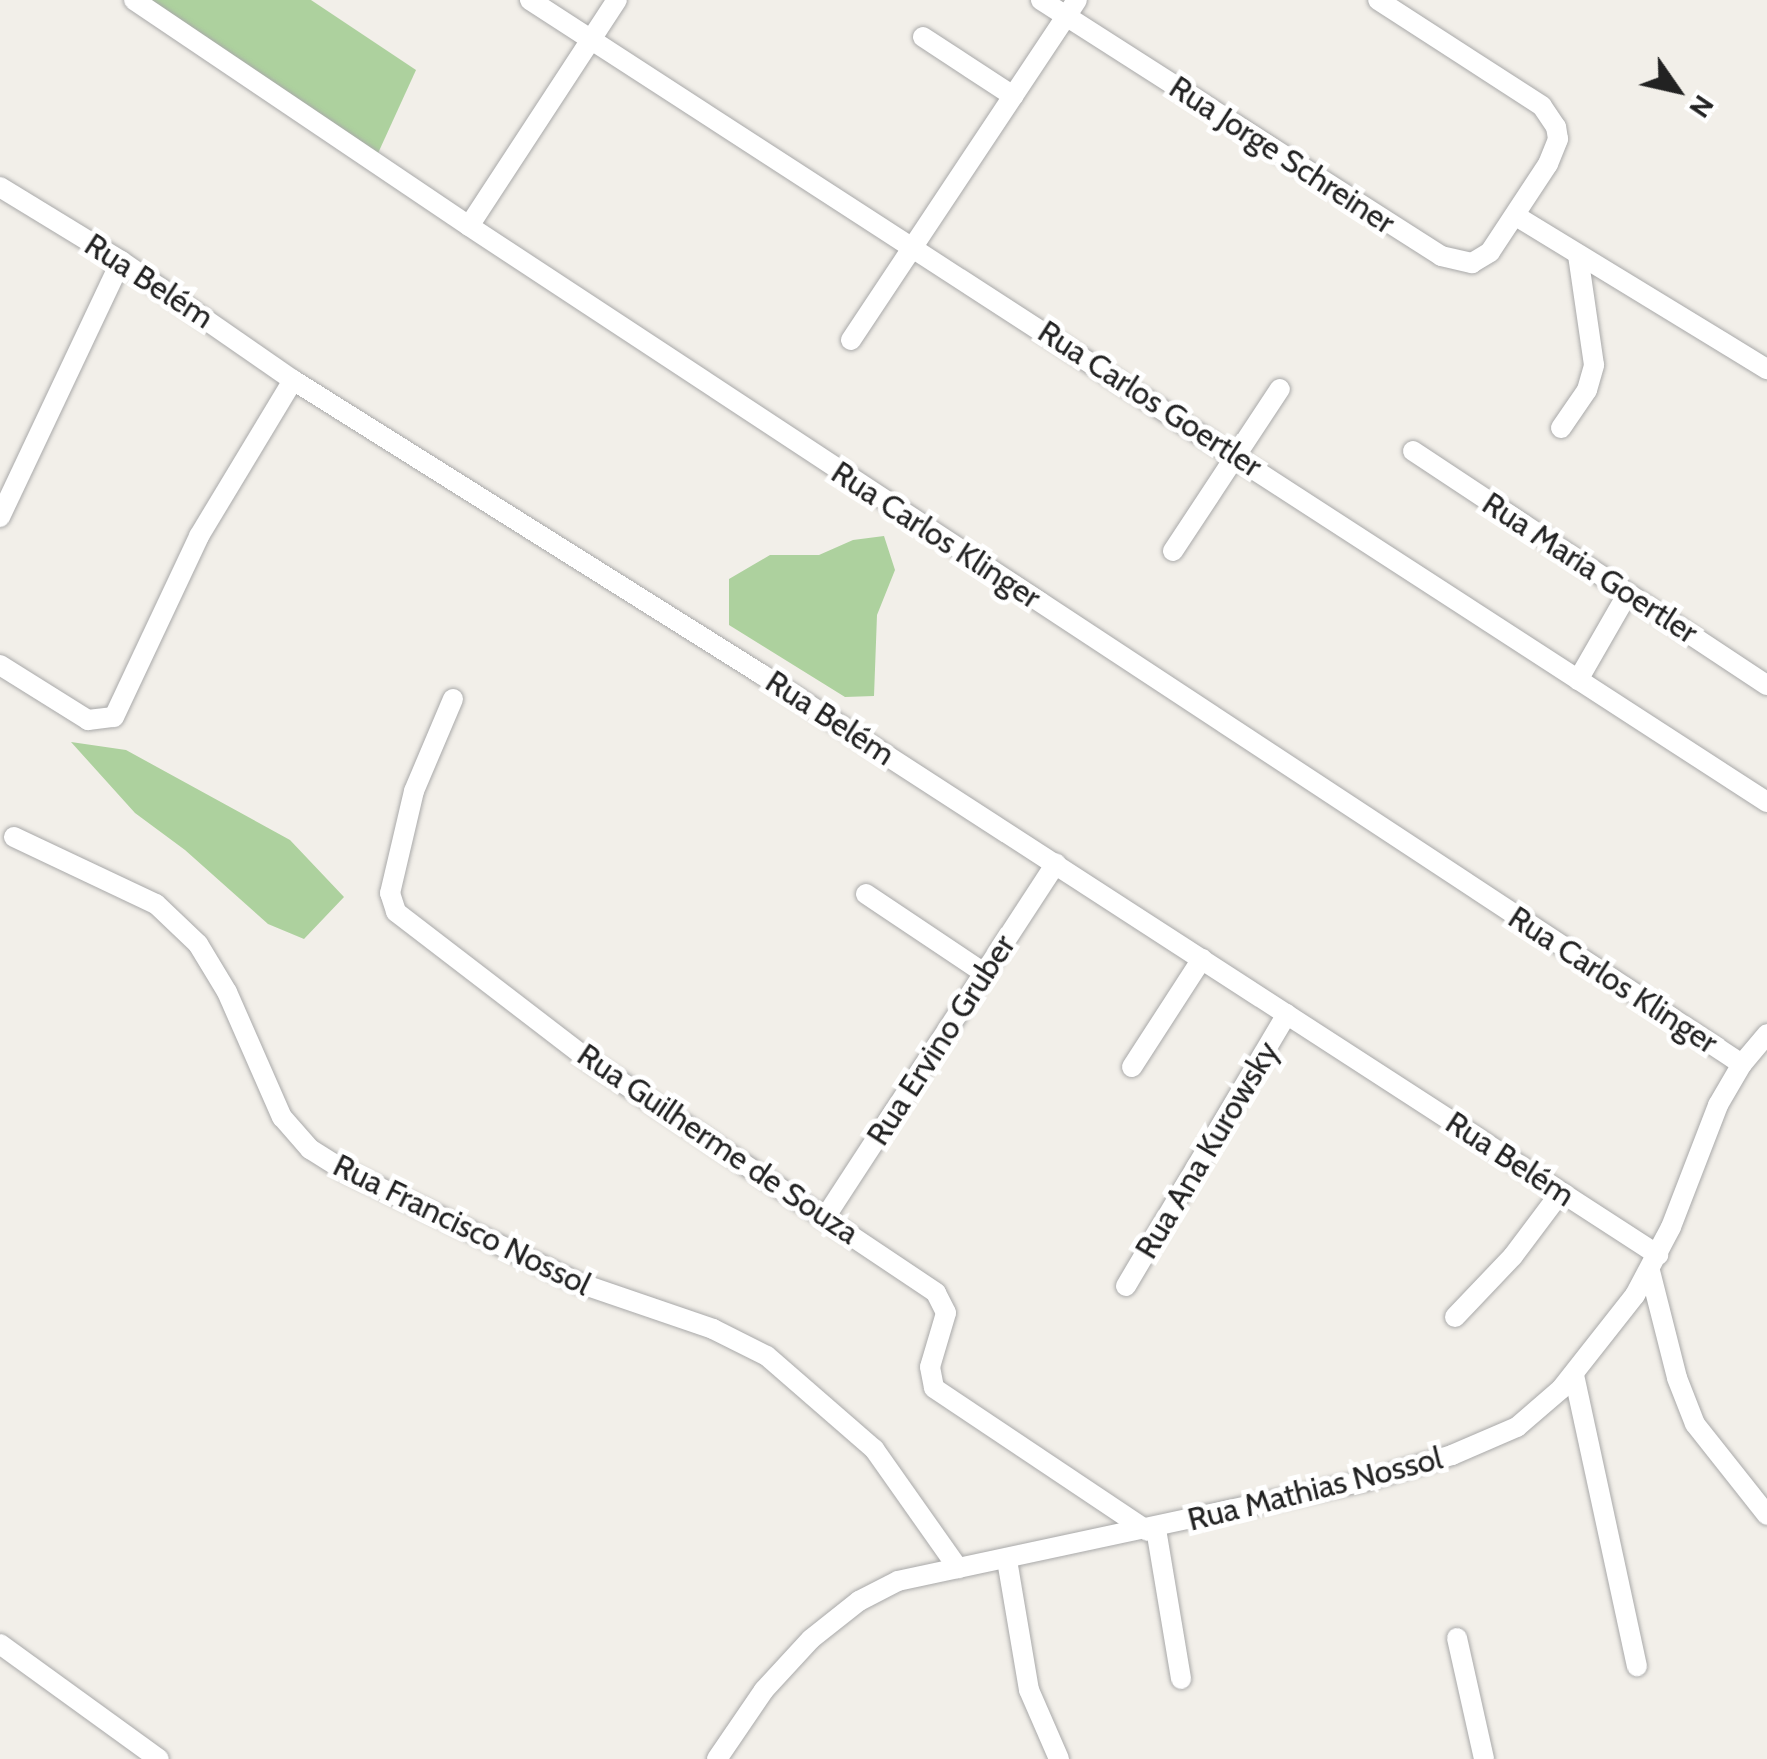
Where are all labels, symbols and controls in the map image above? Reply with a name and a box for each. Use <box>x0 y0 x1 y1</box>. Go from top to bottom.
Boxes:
north arrow <box>1627 40 1727 140</box>
street label: Rua Jorge Schreiner <box>1162 68 1402 242</box>
text: N <box>1682 89 1722 124</box>
street label: Rua Belém <box>78 225 220 337</box>
street label: Rua Carlos Goertler <box>1031 312 1269 486</box>
street label: Rua Carlos Klinger <box>824 453 1048 617</box>
street label: Rua Maria Goertler <box>1475 484 1705 652</box>
street label: Rua Belém <box>759 662 901 774</box>
street label: Rua Carlos Klinger <box>1501 898 1725 1062</box>
street label: Rua Ervino Gruber <box>859 927 1023 1153</box>
street label: Rua Ana Kurowsky <box>1127 1034 1287 1266</box>
street label: Rua Guilherme de Souza <box>570 1036 866 1252</box>
street label: Rua Belém <box>1439 1103 1581 1215</box>
street label: Rua Francisco Nossol <box>327 1146 597 1304</box>
street label: Rua Mathias Nossol <box>1184 1439 1446 1539</box>

